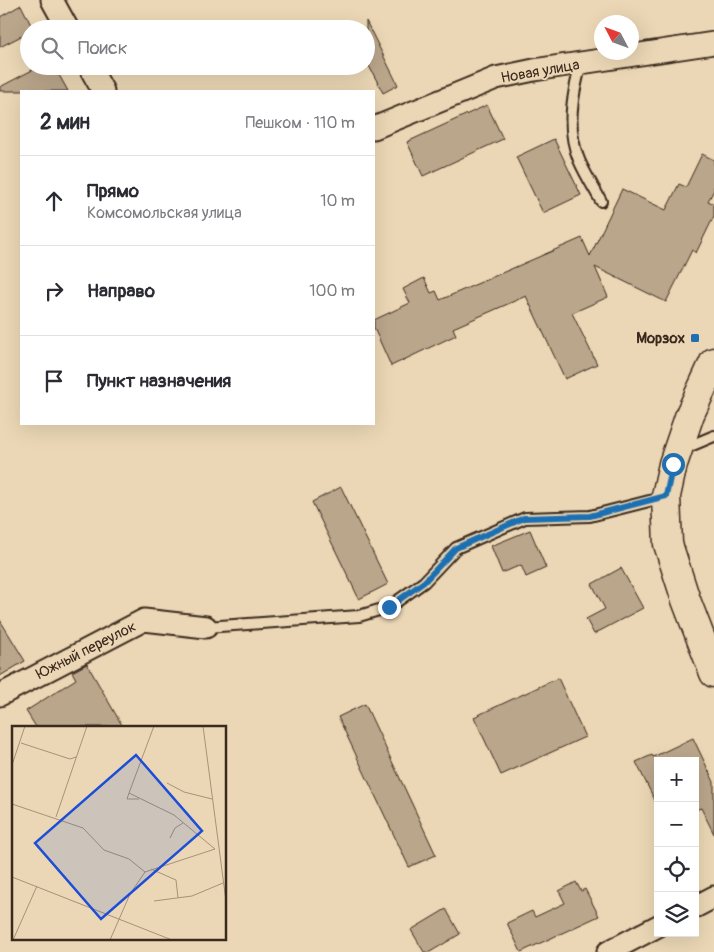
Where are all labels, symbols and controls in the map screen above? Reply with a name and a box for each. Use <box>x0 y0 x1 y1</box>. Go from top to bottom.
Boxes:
north arrow <box>594 15 639 60</box>
search box <box>20 20 375 75</box>
icon: search <box>38 34 66 62</box>
text: Поиск <box>78 36 128 60</box>
street label: Новая улица <box>499 55 581 88</box>
text: 2 мин <box>40 109 90 136</box>
text: Пешком · 110 m <box>246 113 355 133</box>
text: Прямо <box>87 179 139 203</box>
icon: ahead <box>40 187 68 215</box>
text: 10 m <box>320 191 355 211</box>
text: Комсомольская улица <box>87 203 242 223</box>
icon: right <box>40 277 68 305</box>
text: Направо <box>87 279 155 303</box>
text: 100 m <box>309 281 355 301</box>
place label: Морзох <box>636 329 685 348</box>
marker: Морзох <box>689 332 701 344</box>
icon: arrive <box>40 367 68 395</box>
text: Пункт назначения <box>87 369 231 393</box>
route start <box>662 453 685 476</box>
route end <box>378 596 401 619</box>
street label: Южный переулок <box>33 617 140 684</box>
inset map <box>12 726 226 940</box>
map controls <box>654 757 699 937</box>
button: + <box>654 757 699 802</box>
button: − <box>654 802 699 847</box>
button: locate <box>654 847 699 892</box>
button: layers <box>654 892 699 937</box>

